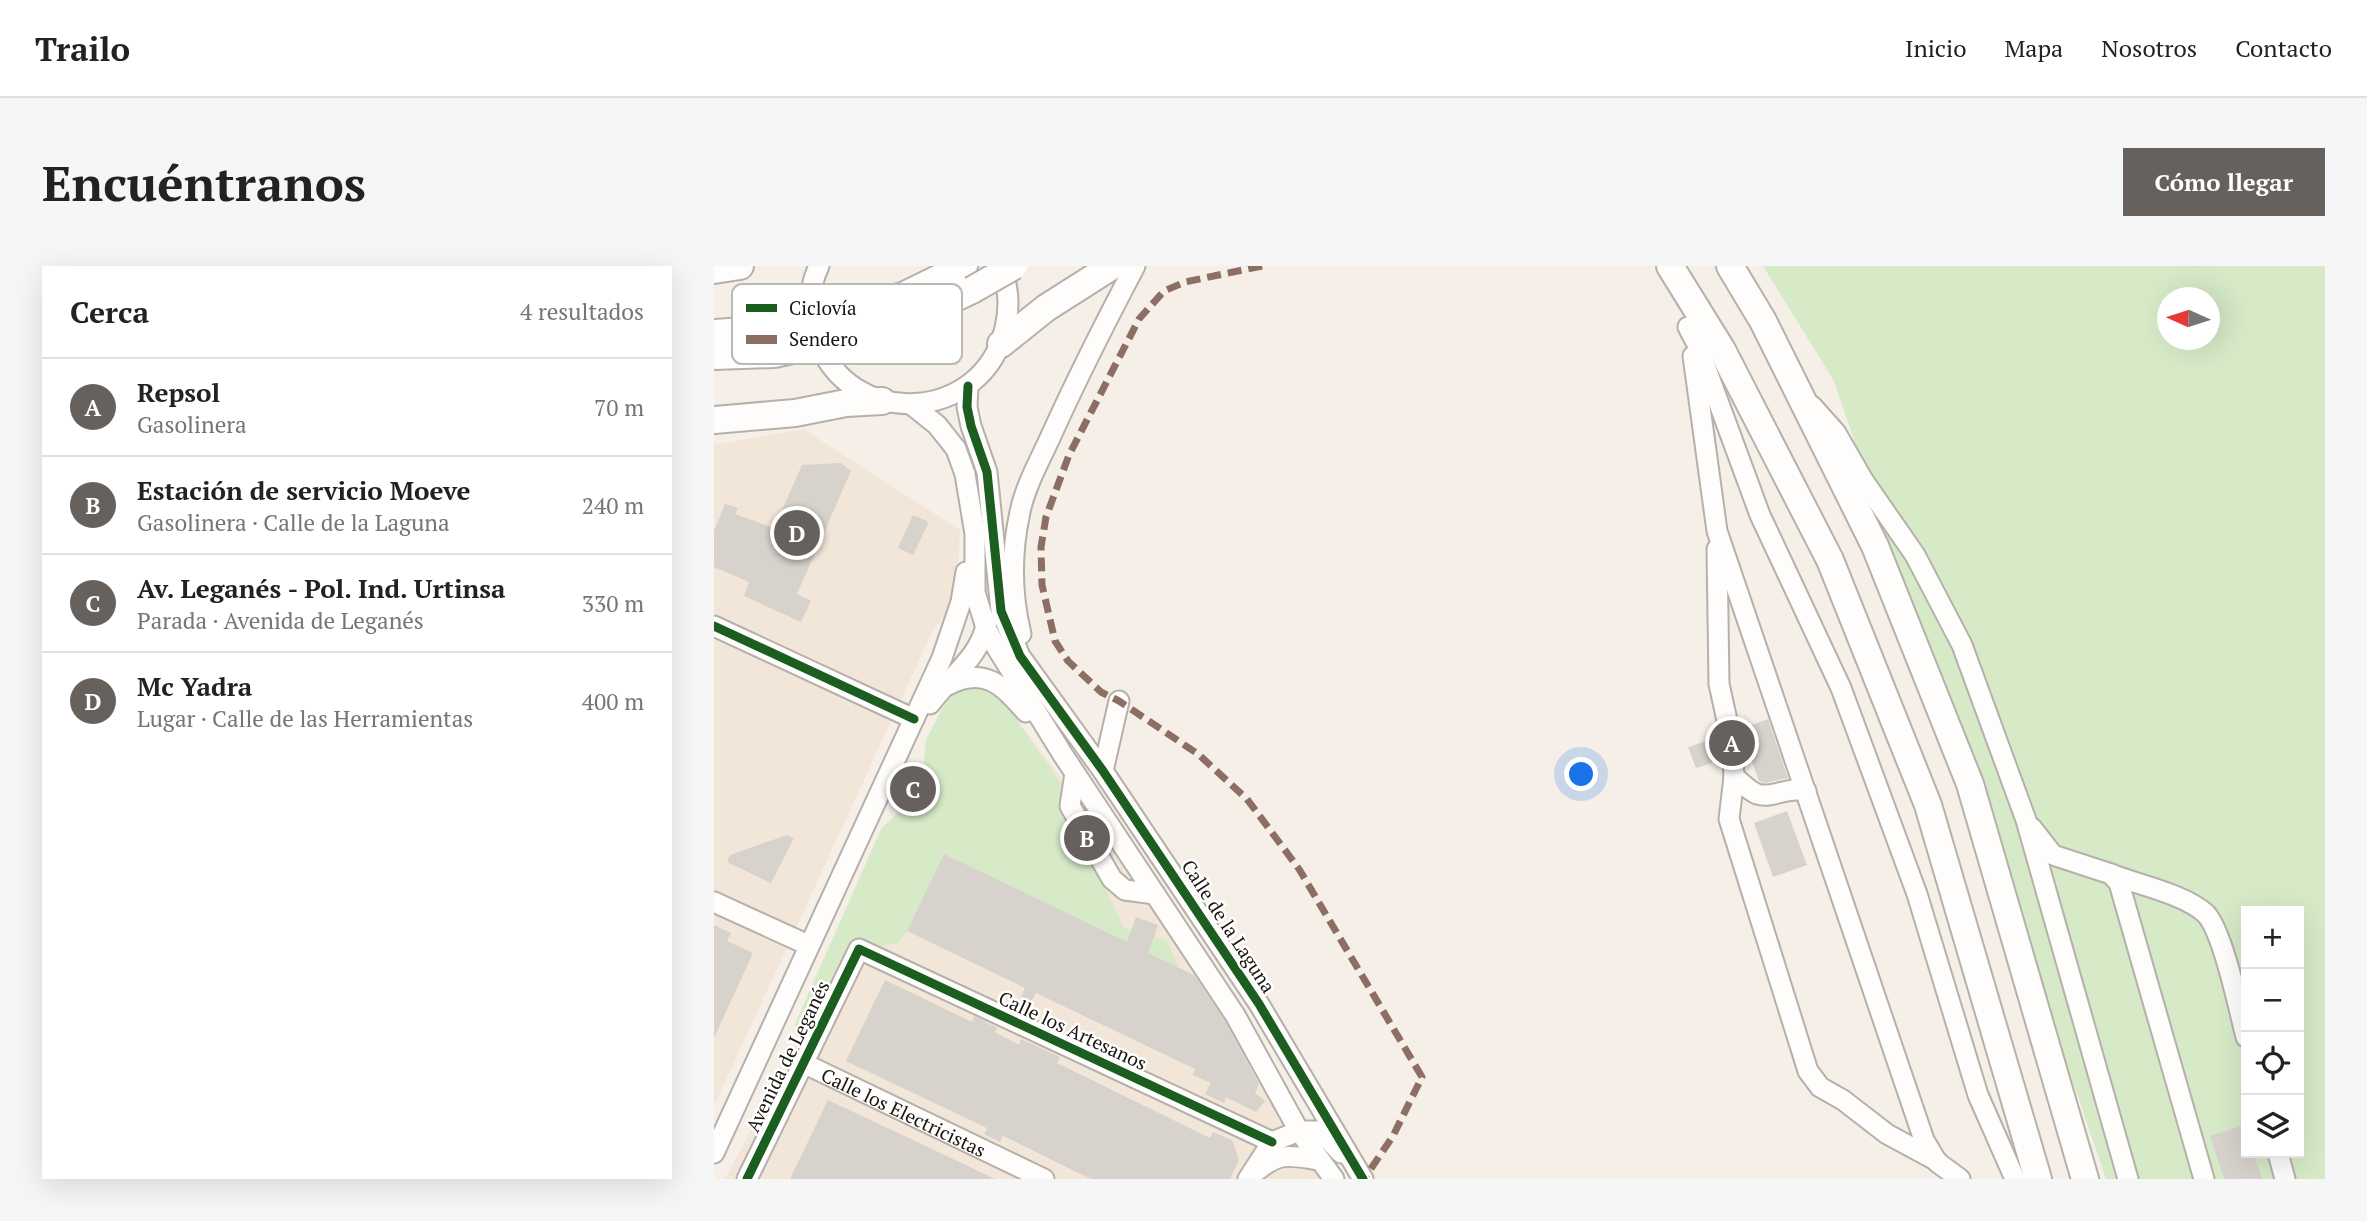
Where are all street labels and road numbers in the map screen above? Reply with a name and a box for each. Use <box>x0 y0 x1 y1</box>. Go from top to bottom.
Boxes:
street label: Calle de la Laguna <box>1177 855 1282 998</box>
street label: Avenida de Leganés <box>739 976 835 1136</box>
street label: Calle los Artesanos <box>995 985 1151 1075</box>
street label: Calle los Electricistas <box>818 1061 990 1162</box>

